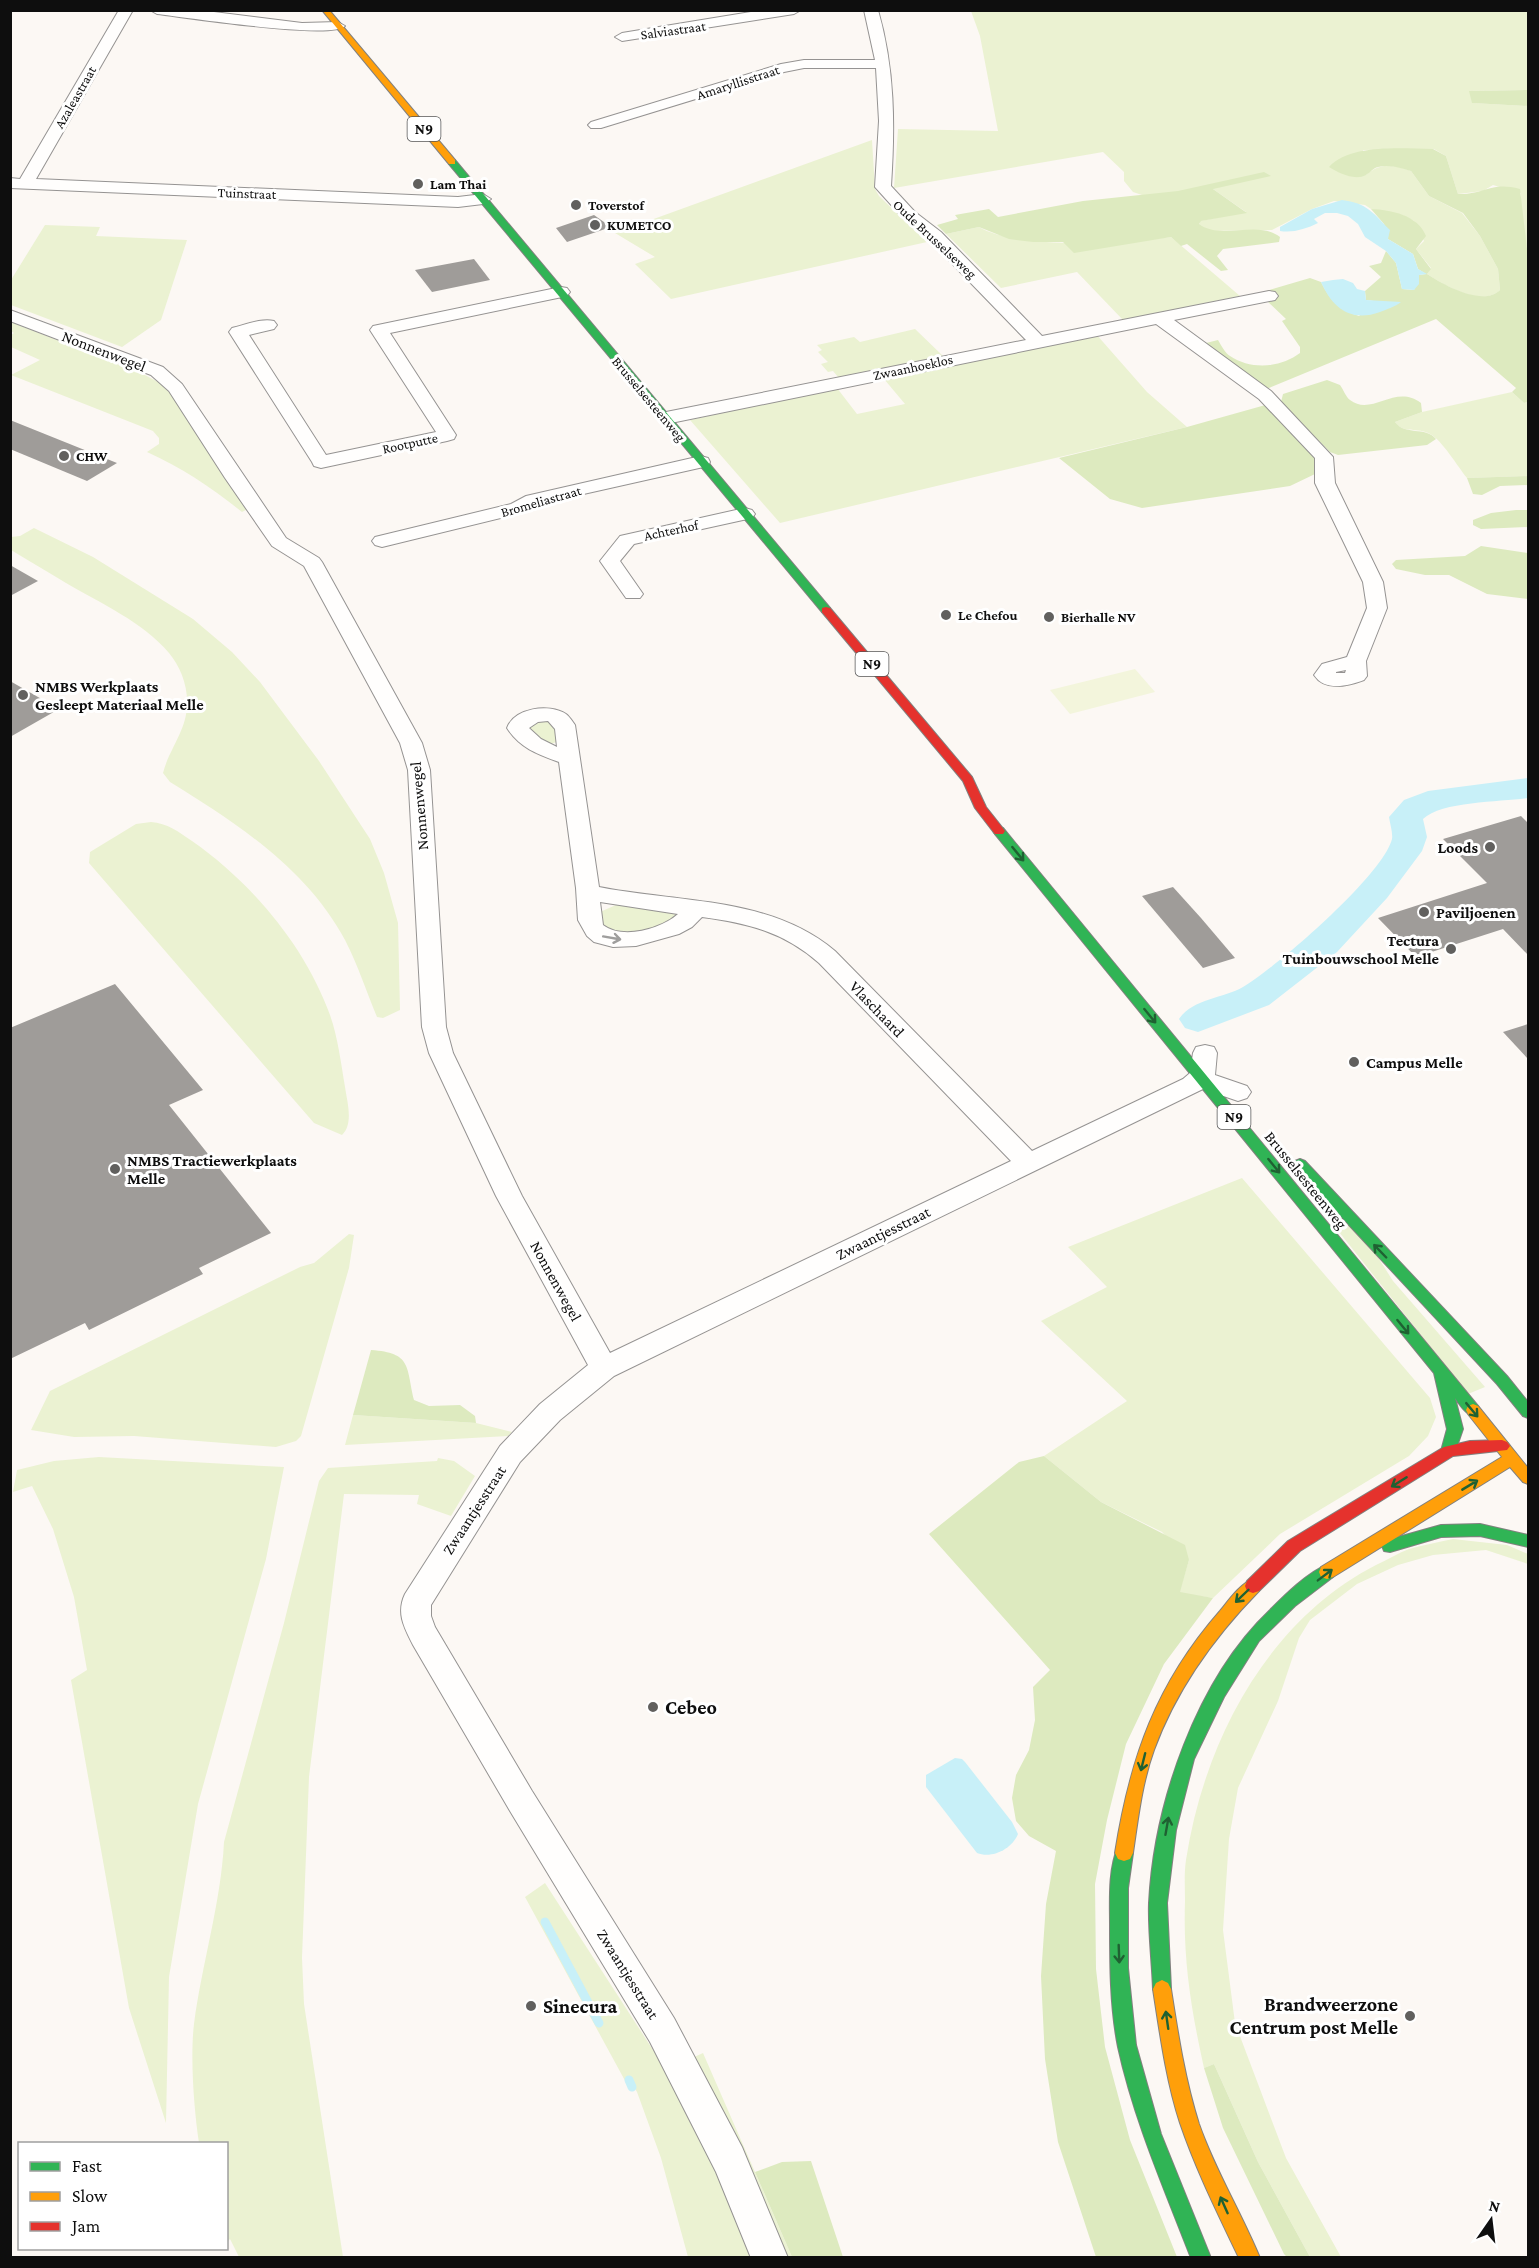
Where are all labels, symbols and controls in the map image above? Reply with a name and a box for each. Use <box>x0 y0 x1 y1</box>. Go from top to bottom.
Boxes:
street label: Salviastraat <box>639 17 707 42</box>
street label: Amaryllisstraat <box>695 61 782 103</box>
street label: Azaleastraat <box>51 63 99 131</box>
road number: N9 <box>408 117 440 141</box>
place label: Lam Thai <box>430 176 486 192</box>
marker: Lam Thai <box>411 177 425 191</box>
street label: Tuinstraat <box>217 184 277 202</box>
street label: Oude Brusselseweg <box>890 196 980 282</box>
place label: Toverstof <box>588 197 645 213</box>
marker: Toverstof <box>569 198 583 212</box>
place label: KUMETCO <box>607 217 672 233</box>
marker: KUMETCO <box>588 218 602 232</box>
street label: Nonnenwegel <box>59 327 148 376</box>
street label: Zwaanhoeklos <box>872 351 954 383</box>
street label: Brusselsesteenweg <box>609 353 689 445</box>
street label: Rootputte <box>381 429 439 457</box>
place label: CHW <box>76 448 108 464</box>
marker: CHW <box>57 449 71 463</box>
street label: Bromeliastraat <box>499 482 583 520</box>
street label: Achterhof <box>642 516 701 544</box>
place label: Le Chefou <box>958 607 1018 623</box>
marker: Le Chefou <box>939 608 953 622</box>
place label: Bierhalle NV <box>1061 609 1136 625</box>
marker: Bierhalle NV <box>1042 610 1056 624</box>
road number: N9 <box>856 652 888 676</box>
place label: NMBS Werkplaats Gesleept Materiaal Melle <box>35 678 204 713</box>
marker: NMBS Werkplaats Gesleept Materiaal Melle <box>16 688 30 702</box>
street label: Nonnenwegel <box>407 761 432 851</box>
place label: Loods <box>1437 839 1478 856</box>
marker: Loods <box>1483 840 1497 854</box>
one-way arrow <box>1011 846 1024 862</box>
place label: Paviljoenen <box>1436 904 1516 922</box>
marker: Paviljoenen <box>1417 905 1431 919</box>
place label: Tectura Tuinbouwschool Melle <box>1283 932 1440 967</box>
one-way arrow <box>602 933 621 944</box>
marker: Tectura Tuinbouwschool Melle <box>1444 942 1458 956</box>
street label: Vlaschaard <box>846 978 908 1041</box>
one-way arrow <box>1143 1008 1156 1024</box>
place label: Campus Melle <box>1366 1054 1463 1071</box>
marker: Campus Melle <box>1347 1055 1361 1069</box>
road number: N9 <box>1218 1105 1250 1129</box>
street label: Brusselsesteenweg <box>1261 1128 1351 1233</box>
place label: NMBS Tractiewerkplaats Melle <box>127 1152 297 1187</box>
one-way arrow <box>1268 1158 1281 1174</box>
marker: NMBS Tractiewerkplaats Melle <box>108 1162 122 1176</box>
street label: Zwaantjesstraat <box>833 1203 934 1264</box>
street label: Nonnenwegel <box>526 1238 585 1324</box>
one-way arrow <box>1373 1243 1387 1258</box>
one-way arrow <box>1396 1318 1409 1334</box>
one-way arrow <box>1465 1402 1478 1418</box>
street label: Zwaantjesstraat <box>439 1462 510 1558</box>
one-way arrow <box>1391 1476 1408 1488</box>
one-way arrow <box>1461 1478 1478 1490</box>
one-way arrow <box>1317 1569 1333 1582</box>
one-way arrow <box>1235 1589 1250 1603</box>
place label: Cebeo <box>665 1696 717 1718</box>
marker: Cebeo <box>646 1700 660 1714</box>
one-way arrow <box>1137 1752 1149 1771</box>
one-way arrow <box>1162 1817 1173 1836</box>
street label: Zwaantjesstraat <box>593 1926 663 2023</box>
one-way arrow <box>1113 1944 1125 1964</box>
place label: Brandweerzone Centrum post Melle <box>1230 1993 1398 2038</box>
place label: Sinecura <box>543 1995 618 2017</box>
marker: Sinecura <box>524 1999 538 2013</box>
marker: Brandweerzone Centrum post Melle <box>1403 2009 1417 2023</box>
one-way arrow <box>1161 2010 1172 2030</box>
legend <box>18 2142 228 2250</box>
text: Fast <box>72 2156 103 2176</box>
text: Slow <box>72 2186 108 2206</box>
north arrow <box>1461 2190 1521 2250</box>
text: N <box>1487 2196 1502 2216</box>
one-way arrow <box>1217 2197 1229 2215</box>
text: Jam <box>70 2216 101 2236</box>

